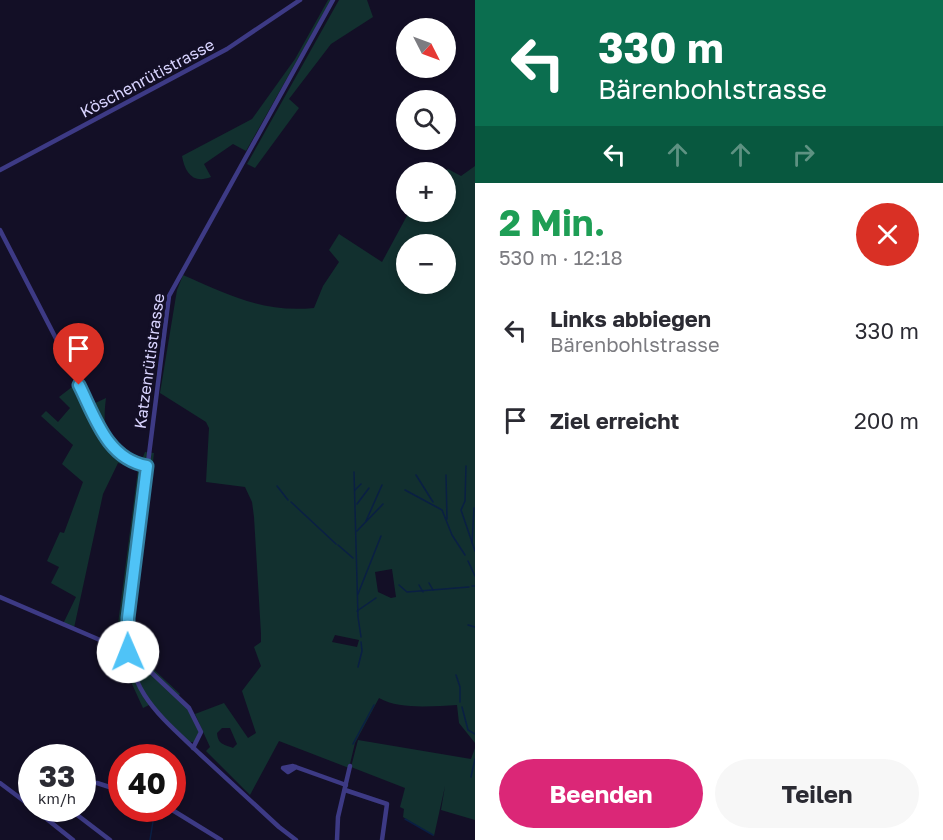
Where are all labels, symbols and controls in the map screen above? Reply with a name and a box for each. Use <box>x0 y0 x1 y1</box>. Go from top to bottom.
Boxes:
north arrow <box>396 18 456 78</box>
map controls <box>396 18 456 294</box>
text: 330 m <box>598 22 724 72</box>
icon: left <box>499 24 577 102</box>
street label: Köschenrütistrasse <box>76 34 218 122</box>
text: Bärenbohlstrasse <box>598 73 827 105</box>
button: search <box>396 90 456 150</box>
icon: left <box>598 138 631 171</box>
icon: ahead <box>661 138 694 171</box>
icon: ahead <box>724 138 757 171</box>
icon: right <box>787 138 820 171</box>
button: + <box>396 162 456 222</box>
text: 2 Min. <box>499 201 605 244</box>
button: close <box>856 203 919 266</box>
button: − <box>396 234 456 294</box>
text: 530 m · 12:18 <box>499 245 623 269</box>
street label: Katzenrütistrasse <box>130 292 168 430</box>
text: Links abbiegen <box>550 305 711 332</box>
icon: left <box>499 314 532 347</box>
text: 330 m <box>855 317 919 344</box>
pin <box>53 323 104 385</box>
icon: arrive <box>62 332 95 365</box>
text: Bärenbohlstrasse <box>550 332 720 356</box>
icon: arrive <box>499 404 532 437</box>
text: Ziel erreicht <box>550 407 679 434</box>
text: 200 m <box>854 407 919 434</box>
position arrow <box>96 620 160 684</box>
speed limit sign: 40 <box>108 744 186 822</box>
text: 33 <box>39 758 75 794</box>
button: Beenden <box>499 759 703 828</box>
button: Teilen <box>715 759 919 828</box>
text: km/h <box>38 789 76 807</box>

